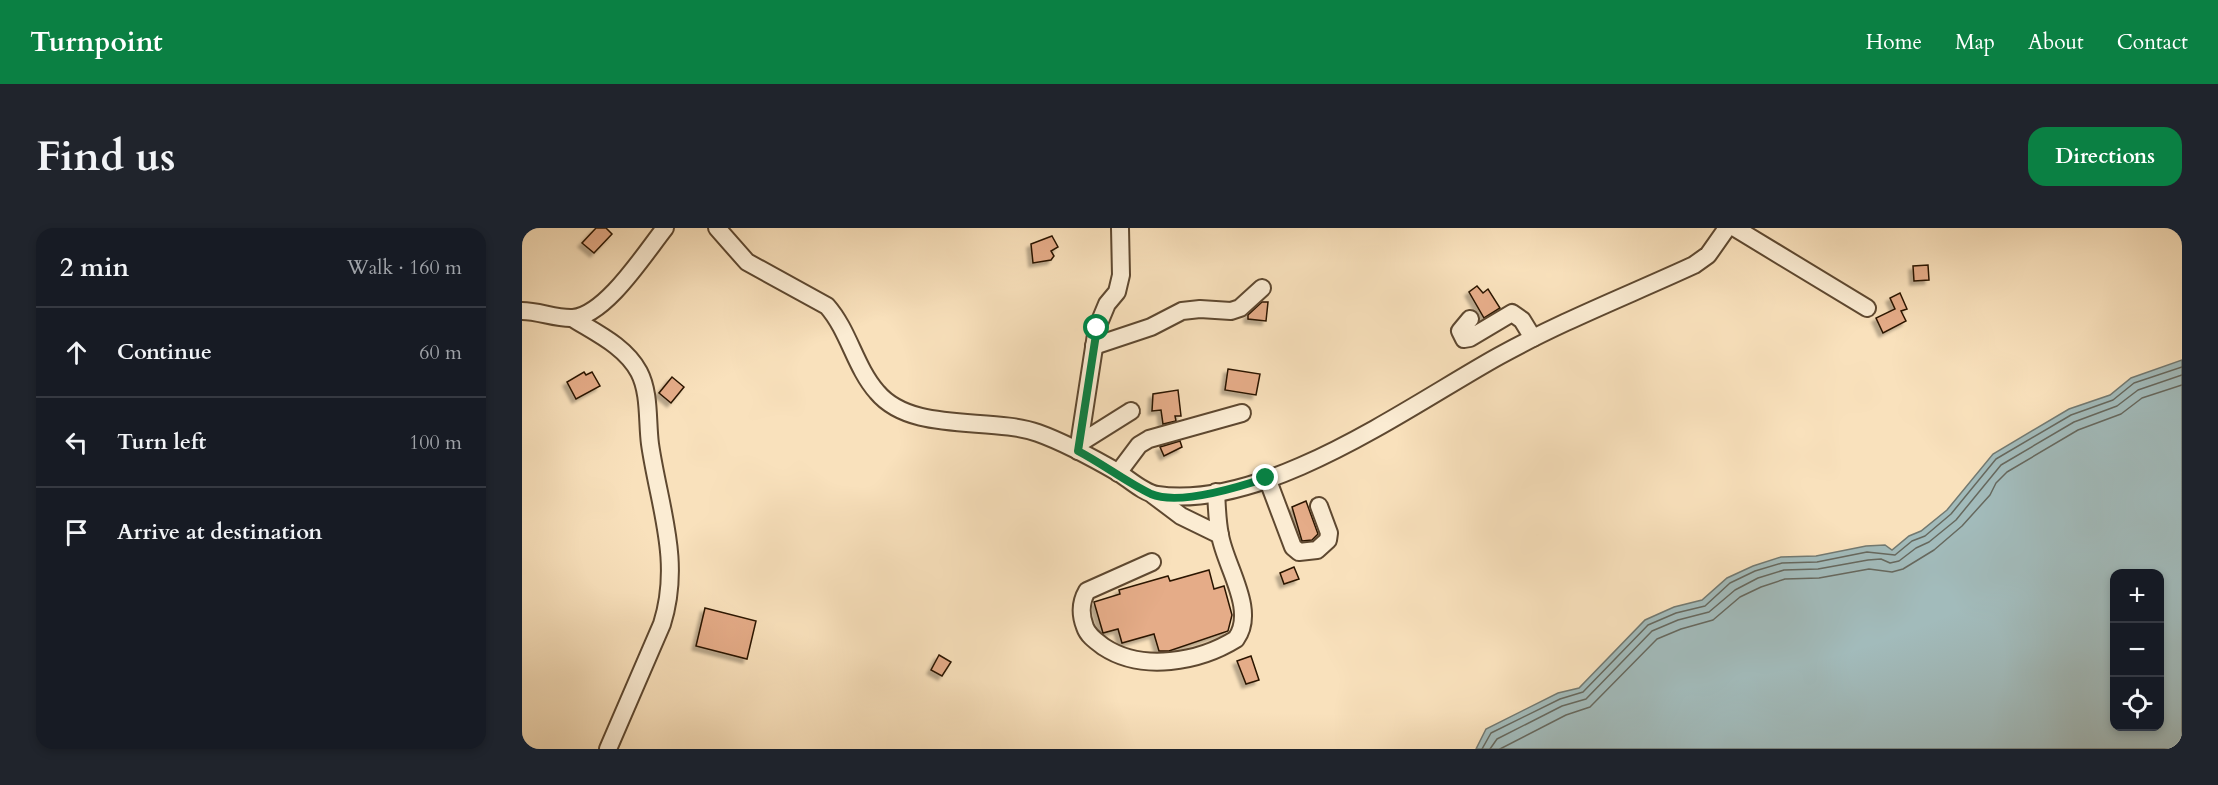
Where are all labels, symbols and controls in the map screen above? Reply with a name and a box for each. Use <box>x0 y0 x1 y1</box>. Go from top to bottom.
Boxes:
text: Turnpoint <box>30 23 163 61</box>
text: Home <box>1866 28 1922 57</box>
text: Map <box>1955 28 1995 57</box>
text: About <box>2028 28 2084 57</box>
text: Contact <box>2117 28 2188 57</box>
button: Directions <box>2028 127 2182 186</box>
text: Find us <box>36 128 176 185</box>
text: 2 min <box>60 250 129 285</box>
text: Walk · 160 m <box>347 254 462 281</box>
route start <box>1083 314 1109 340</box>
icon: ahead <box>60 336 93 369</box>
text: Continue <box>117 337 212 367</box>
text: 60 m <box>419 339 462 366</box>
icon: left <box>60 426 93 459</box>
text: Turn left <box>117 427 206 457</box>
text: 100 m <box>409 429 462 456</box>
route end <box>1252 464 1278 490</box>
icon: arrive <box>60 516 93 549</box>
text: Arrive at destination <box>117 517 322 547</box>
map controls <box>2110 569 2164 731</box>
button: + <box>2110 569 2164 623</box>
button: − <box>2110 623 2164 677</box>
button: locate <box>2110 677 2164 731</box>

